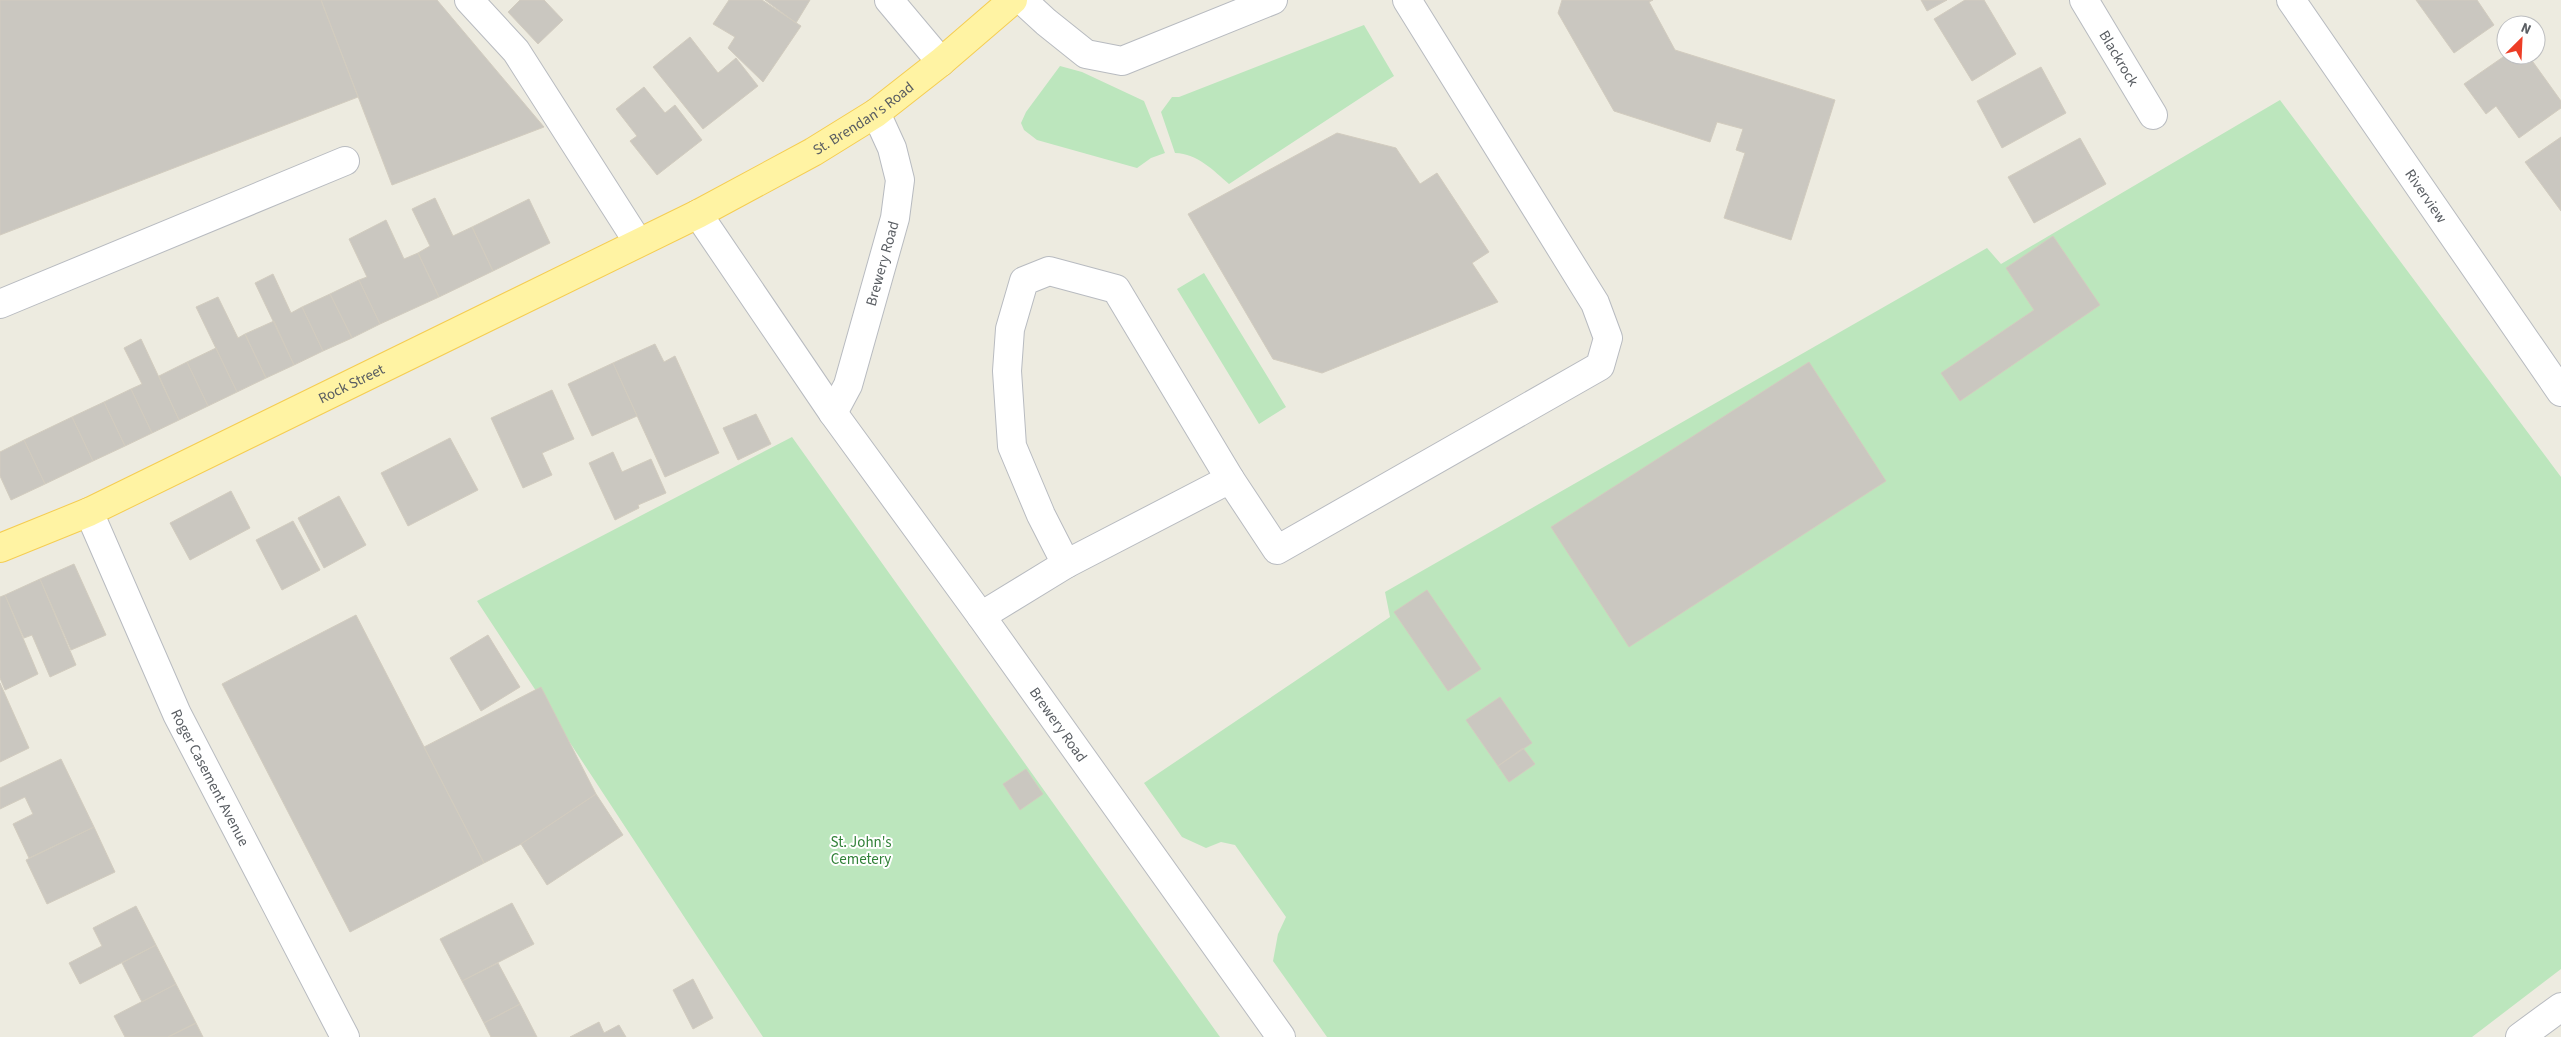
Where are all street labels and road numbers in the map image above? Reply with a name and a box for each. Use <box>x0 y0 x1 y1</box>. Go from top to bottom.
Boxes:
street label: Blackrock <box>2094 26 2144 91</box>
street label: St. Brendan's Road <box>809 77 918 160</box>
street label: Riverview <box>2400 165 2452 227</box>
street label: Brewery Road <box>860 219 904 308</box>
street label: Rock Street <box>315 359 388 409</box>
street label: Brewery Road <box>1024 683 1092 766</box>
street label: Roger Casement Avenue <box>166 706 254 850</box>

